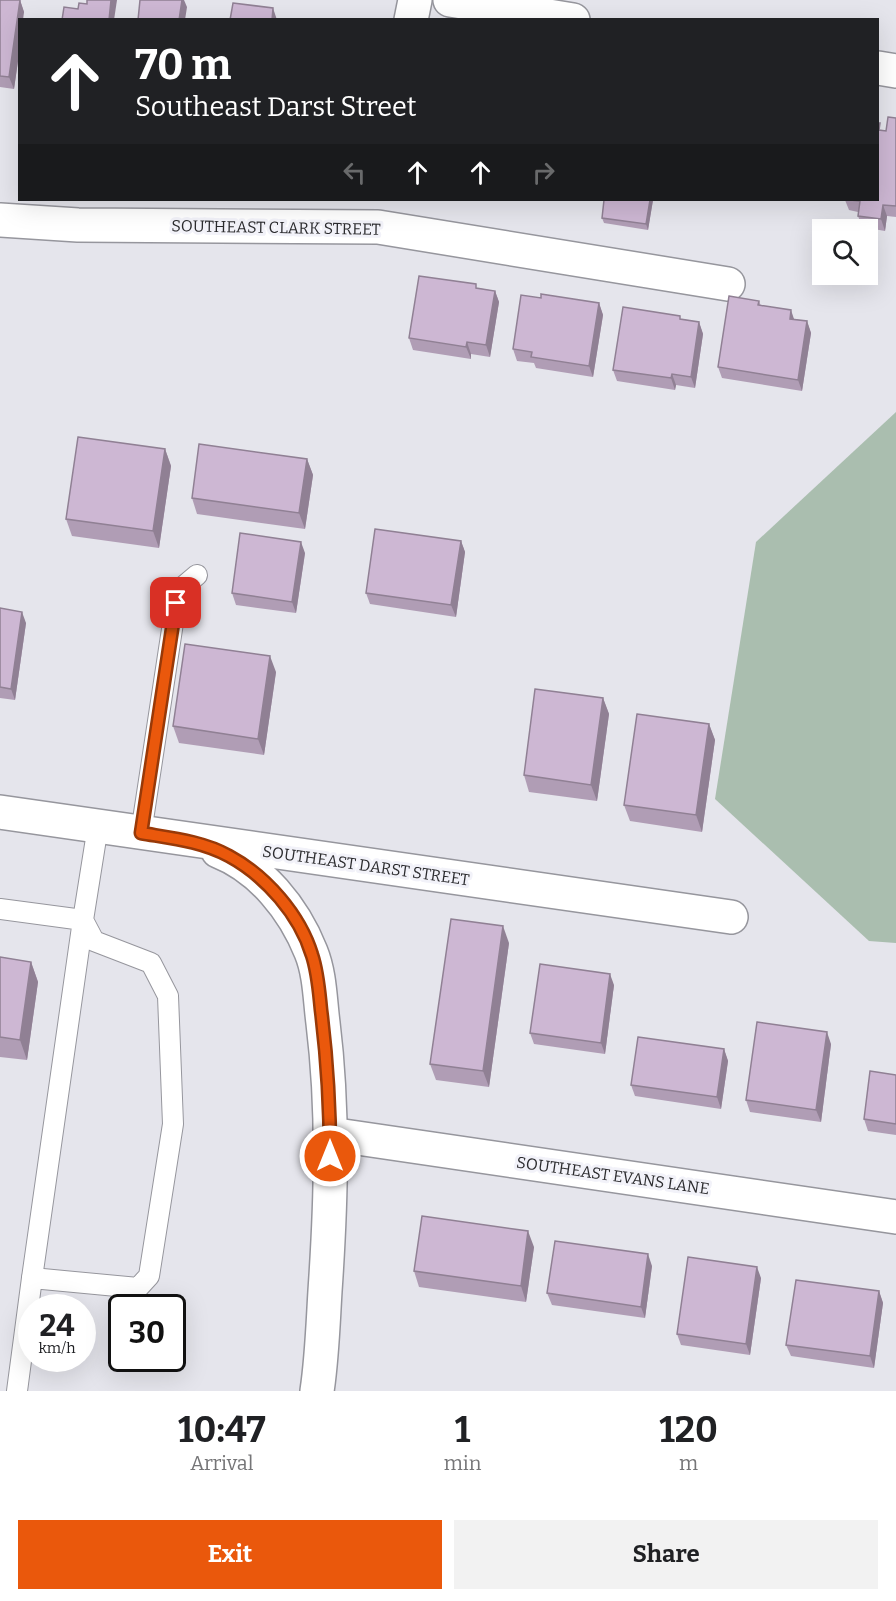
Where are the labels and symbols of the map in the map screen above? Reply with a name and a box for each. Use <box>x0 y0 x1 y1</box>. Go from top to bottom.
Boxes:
street label: SOUTHEAST CLARK STREET <box>171 216 381 239</box>
pin <box>150 577 201 628</box>
street label: SOUTHEAST DARST STREET <box>261 842 471 889</box>
position arrow <box>298 1124 362 1188</box>
street label: SOUTHEAST EVANS LANE <box>515 1153 711 1198</box>
speed limit sign: 30 <box>108 1294 186 1372</box>

